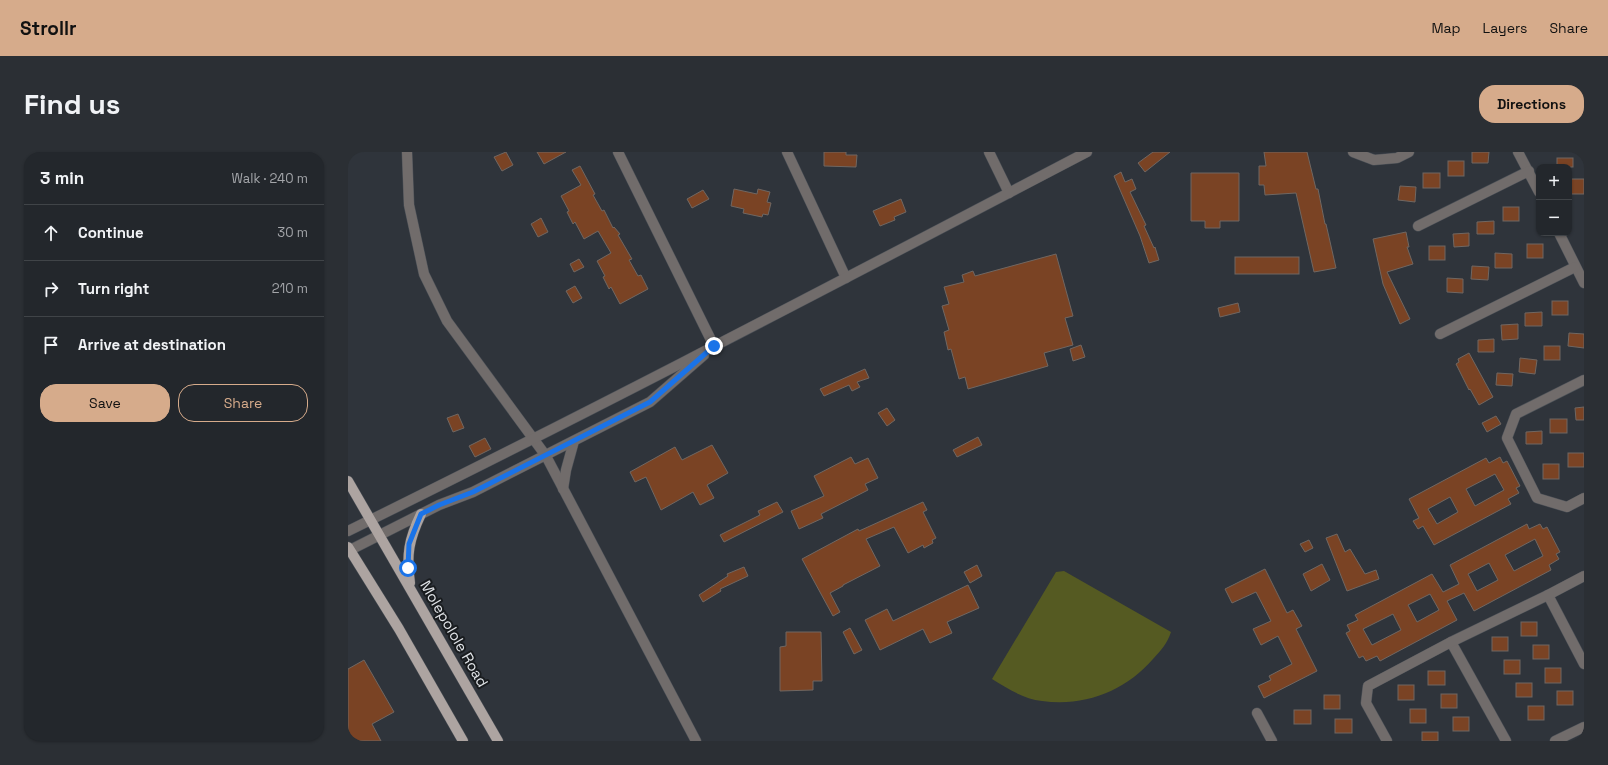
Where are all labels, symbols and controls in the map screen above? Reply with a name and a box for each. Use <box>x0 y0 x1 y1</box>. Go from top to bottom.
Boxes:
text: Strollr <box>20 16 77 41</box>
text: Map <box>1431 19 1461 37</box>
text: Layers <box>1483 19 1527 37</box>
text: Share <box>1549 19 1588 37</box>
button: Directions <box>1479 85 1584 123</box>
text: Find us <box>24 86 121 122</box>
map controls <box>1536 164 1572 236</box>
button: + <box>1536 164 1572 200</box>
text: 3 min <box>40 167 84 189</box>
text: Walk · 240 m <box>232 170 308 187</box>
button: − <box>1536 200 1572 236</box>
icon: ahead <box>40 222 62 244</box>
text: Continue <box>78 223 144 242</box>
text: 30 m <box>277 224 308 241</box>
icon: right <box>40 278 62 300</box>
text: Turn right <box>78 279 149 298</box>
text: 210 m <box>272 280 308 297</box>
icon: arrive <box>40 334 62 356</box>
text: Arrive at destination <box>78 335 226 354</box>
route end <box>705 337 723 355</box>
button: Save <box>40 384 170 422</box>
button: Share <box>178 384 308 422</box>
route start <box>399 559 417 577</box>
street label: Molepolole Road <box>416 577 493 690</box>

